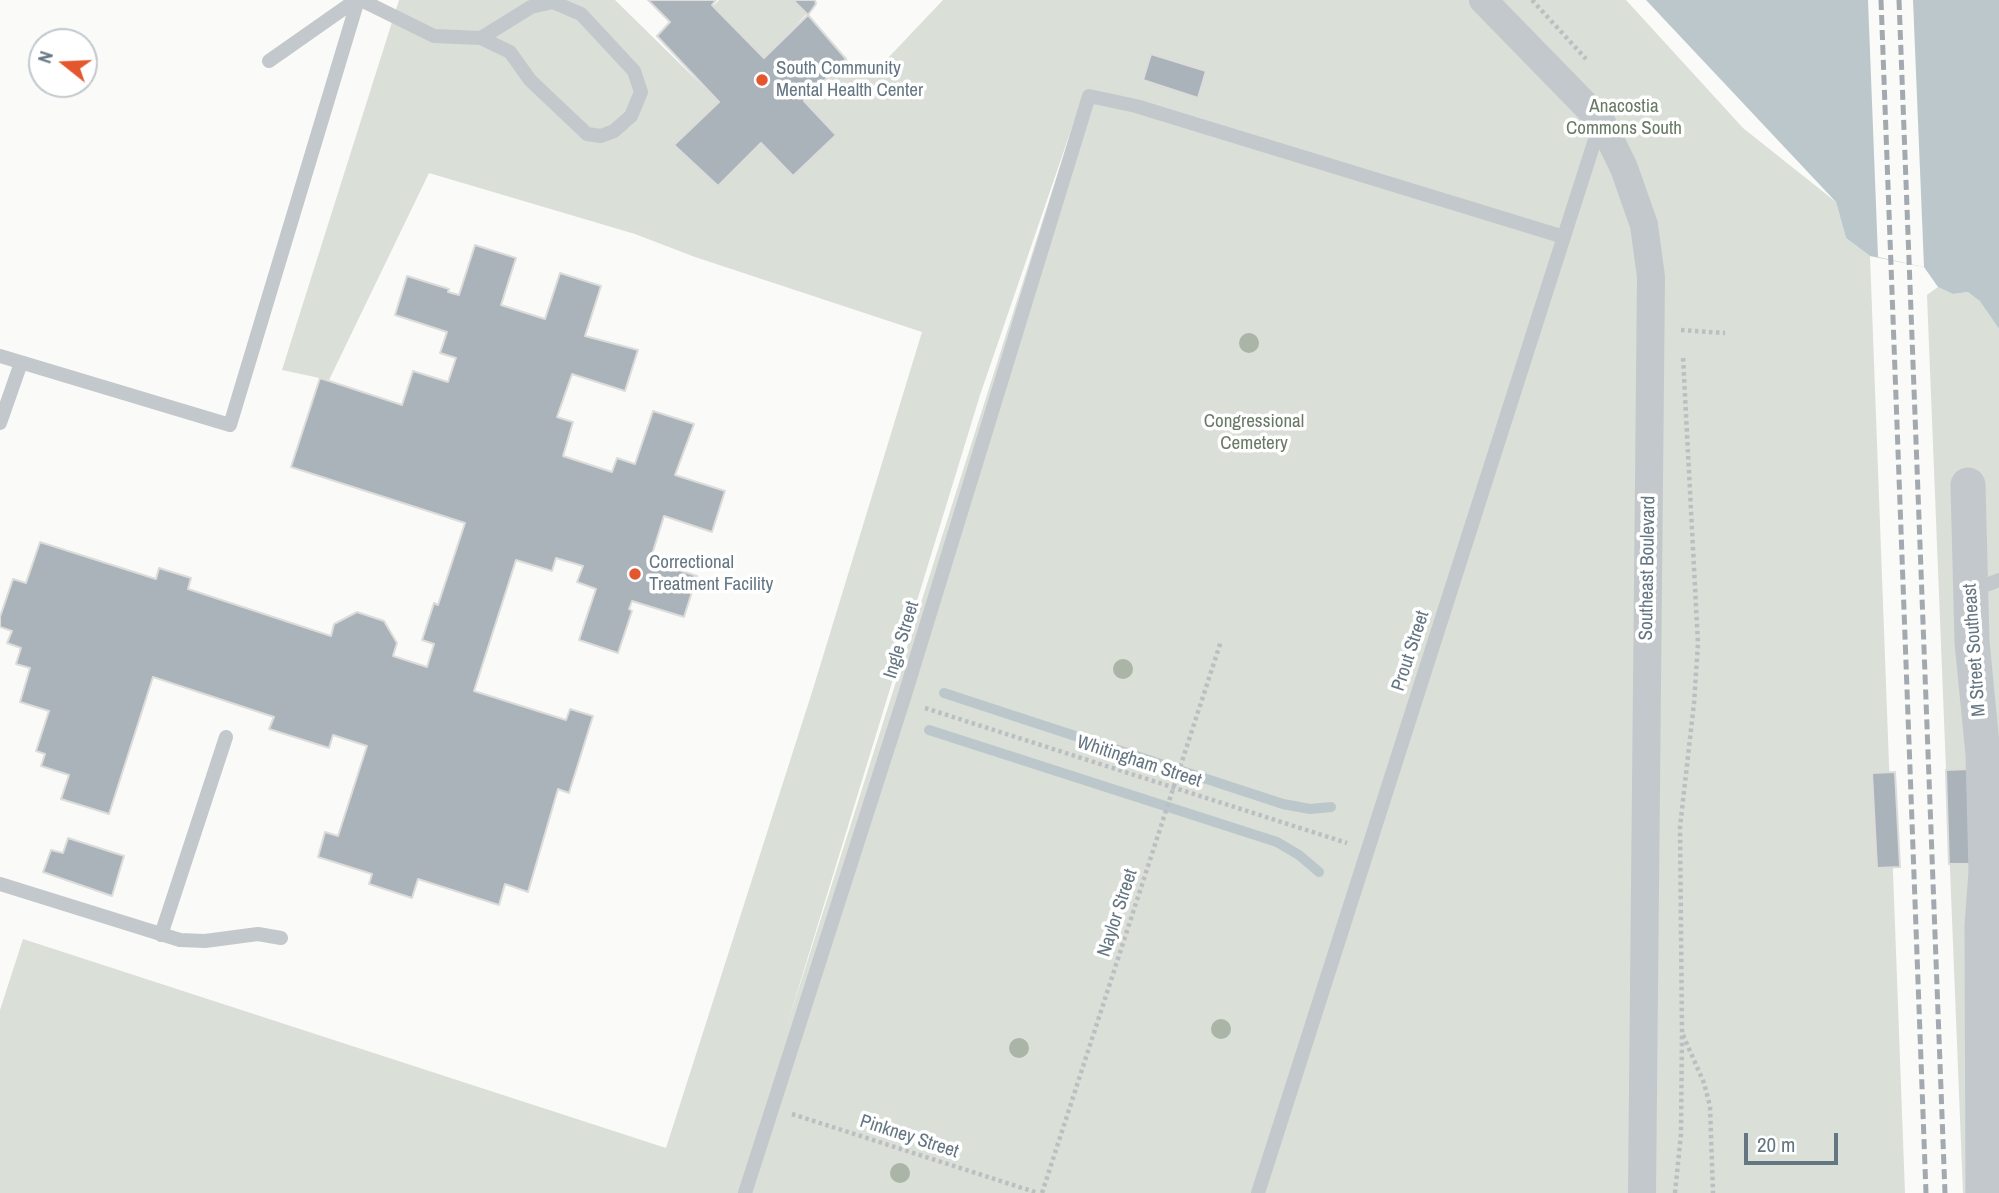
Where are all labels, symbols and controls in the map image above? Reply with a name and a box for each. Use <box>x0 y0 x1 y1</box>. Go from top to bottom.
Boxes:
north arrow <box>28 28 98 98</box>
text: N <box>31 48 59 66</box>
place label: South Community Mental Health Center <box>776 58 923 102</box>
marker: South Community Mental Health Center <box>754 72 770 88</box>
park label: Anacostia Commons South <box>1566 96 1682 140</box>
park label: Congressional Cemetery <box>1204 411 1304 455</box>
street label: Southeast Boulevard <box>1635 495 1661 641</box>
place label: Correctional Treatment Facility <box>649 552 773 596</box>
marker: Correctional Treatment Facility <box>627 566 643 582</box>
street label: M Street Southeast <box>1959 583 1991 717</box>
street label: Ingle Street <box>879 599 925 681</box>
street label: Prout Street <box>1387 608 1435 694</box>
street label: Whitingham Street <box>1074 731 1204 793</box>
street label: Naylor Street <box>1093 866 1143 960</box>
street label: Pinkney Street <box>857 1110 961 1164</box>
scale bar <box>1747 1120 1842 1164</box>
text: 20 m <box>1757 1130 1795 1159</box>

